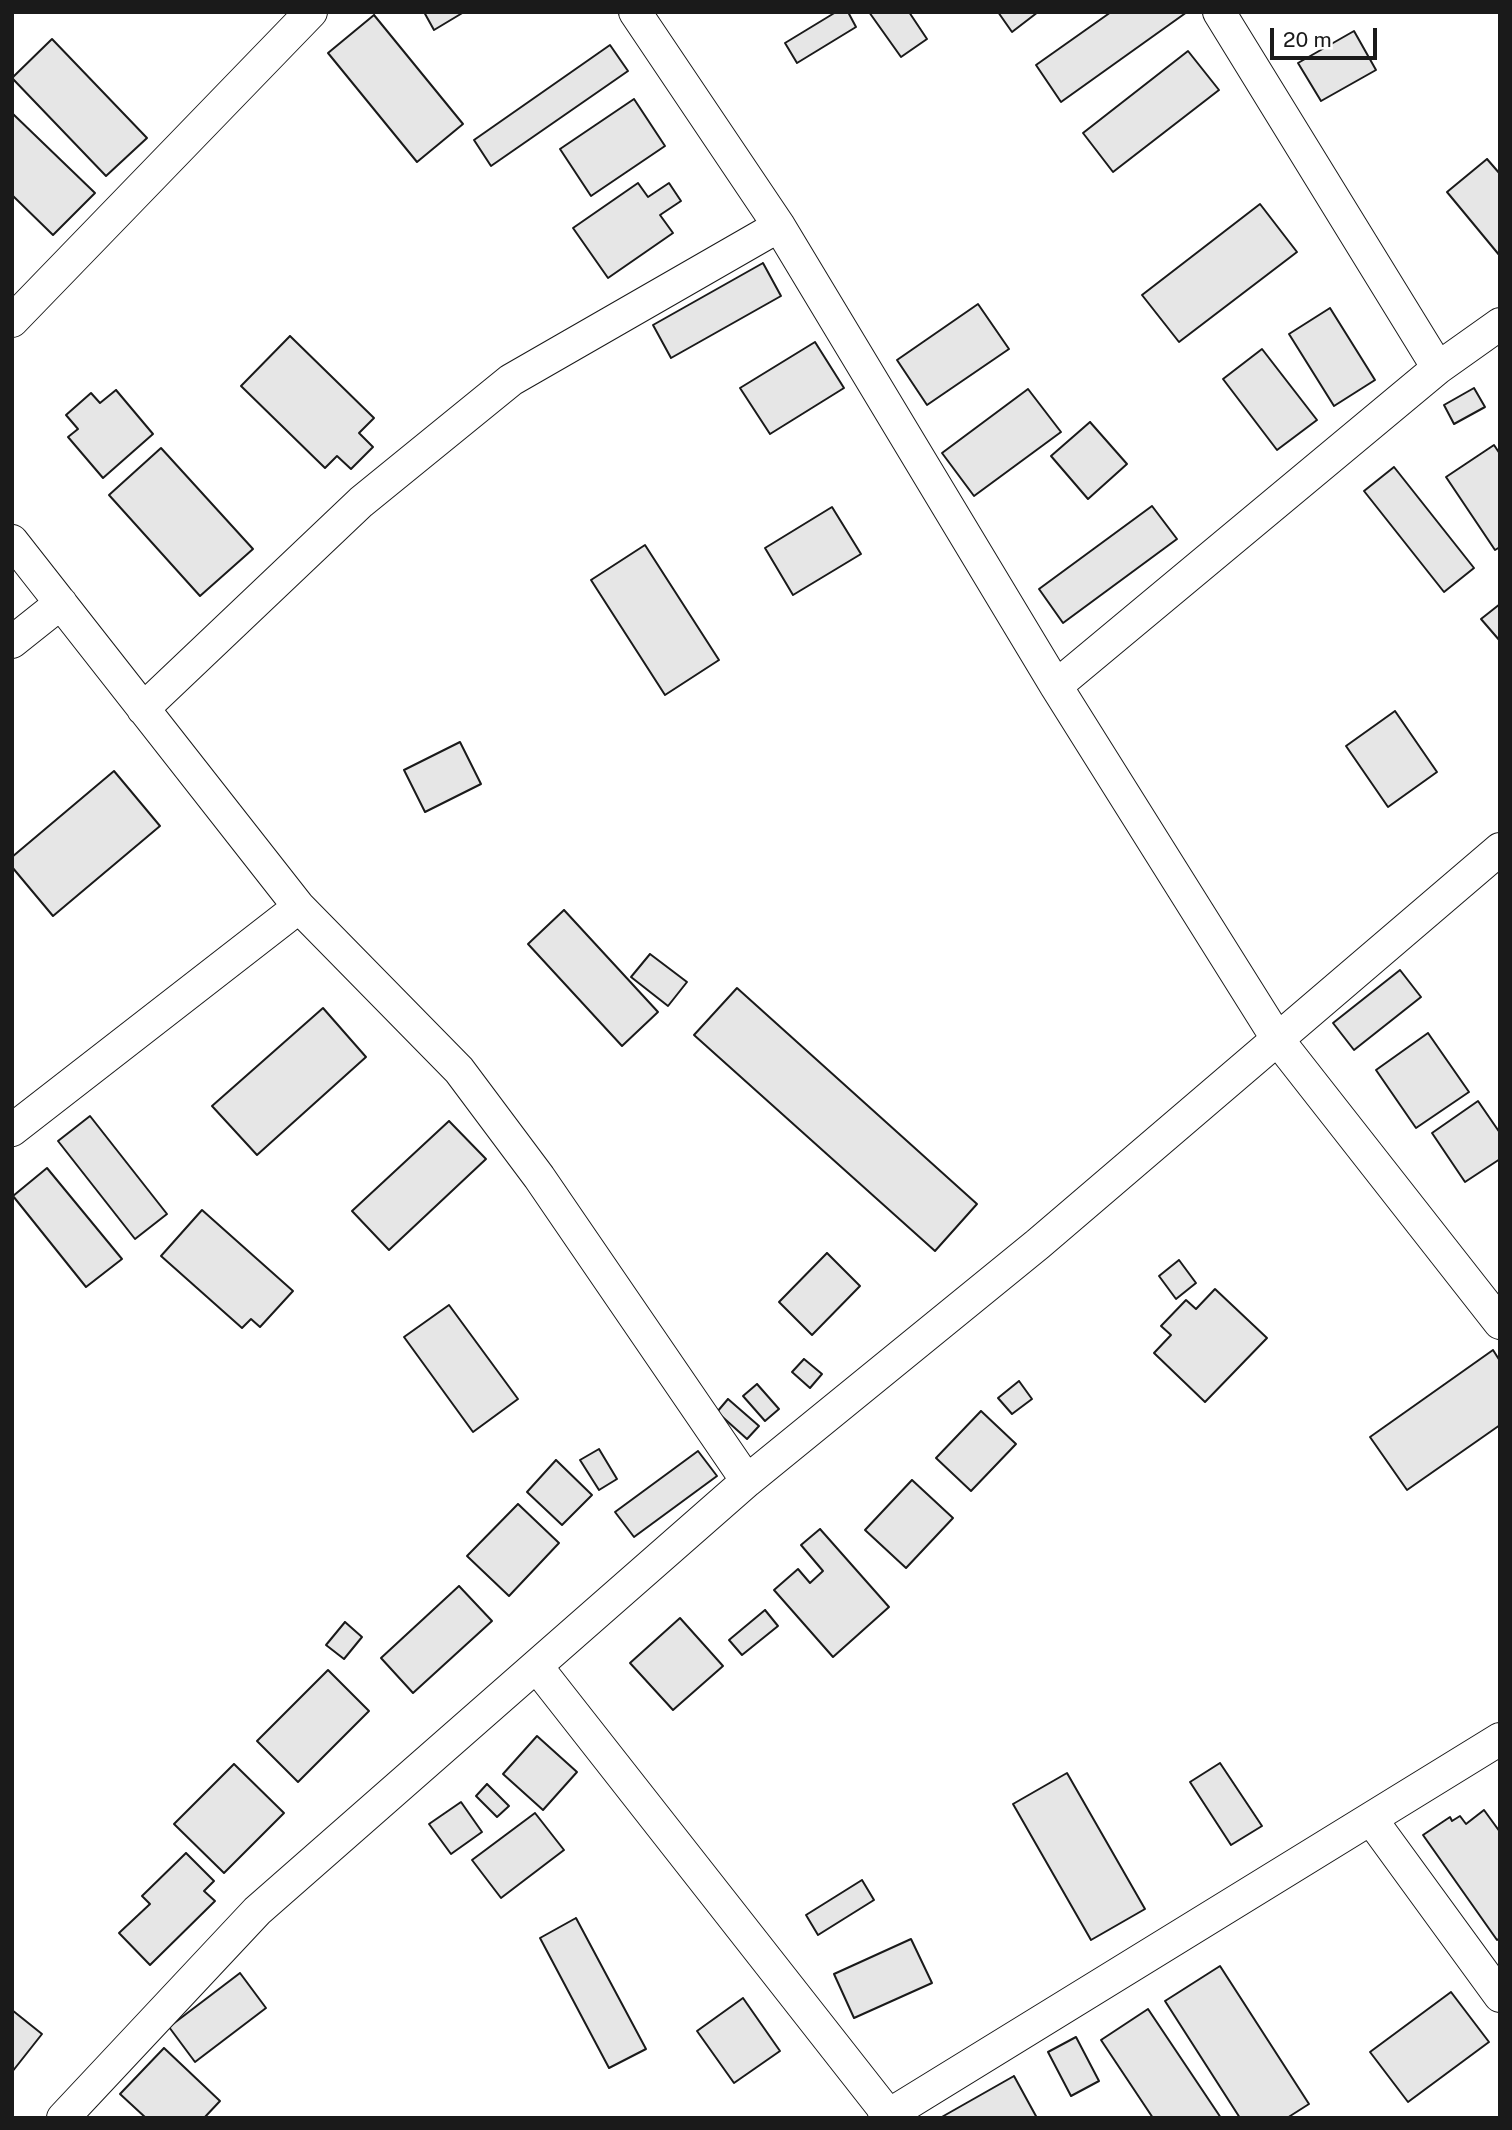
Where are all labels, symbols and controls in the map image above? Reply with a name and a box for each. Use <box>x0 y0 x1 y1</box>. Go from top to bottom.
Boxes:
scale bar <box>1274 14 1381 58</box>
text: 20 m <box>1283 27 1332 52</box>

